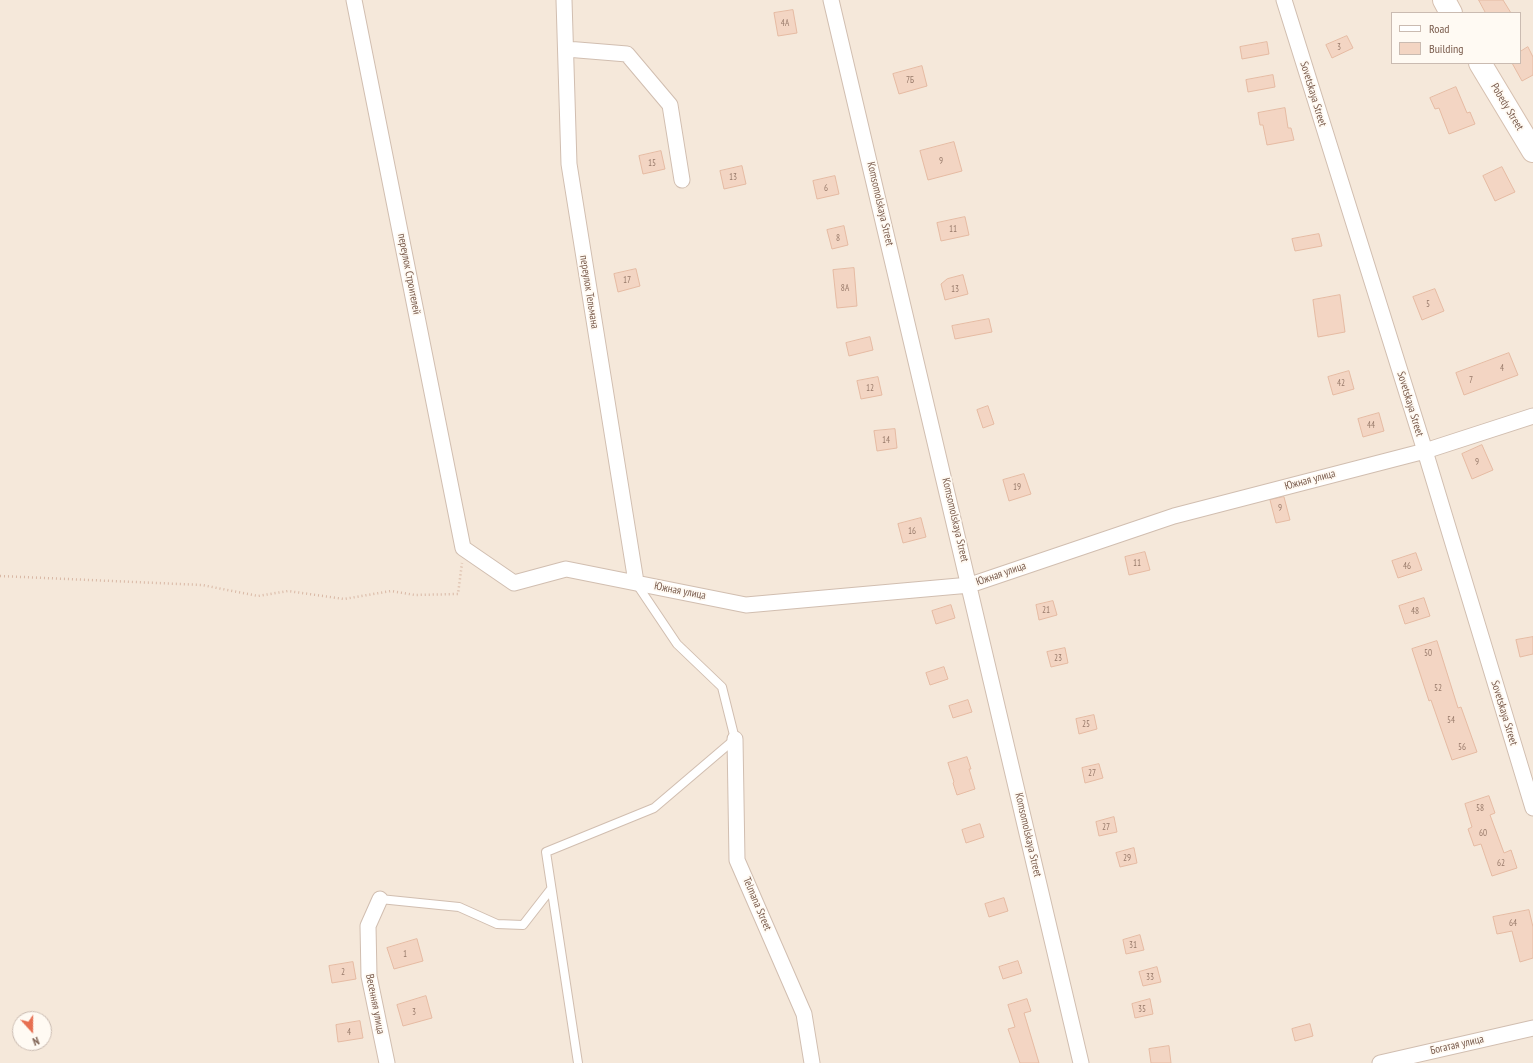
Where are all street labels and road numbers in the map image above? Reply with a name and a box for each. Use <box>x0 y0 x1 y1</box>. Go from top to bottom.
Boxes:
street label: Sovetskaya Street <box>1297 60 1329 128</box>
street label: Pobedy Street <box>1488 81 1526 133</box>
street label: Komsomolskaya Street <box>864 161 896 247</box>
street label: переулок Строителей <box>395 232 423 316</box>
street label: переулок Тельмана <box>577 254 601 330</box>
street label: Sovetskaya Street <box>1394 370 1426 438</box>
street label: Южная улица <box>1283 467 1337 493</box>
street label: Komsomolskaya Street <box>939 477 971 563</box>
street label: Южная улица <box>974 559 1028 589</box>
street label: Южная улица <box>653 580 707 602</box>
street label: Sovetskaya Street <box>1488 679 1520 747</box>
street label: Komsomolskaya Street <box>1012 792 1044 878</box>
street label: Telmana Street <box>740 875 774 933</box>
street label: Весенняя улица <box>363 973 387 1035</box>
street label: Богатая улица <box>1429 1032 1485 1058</box>

